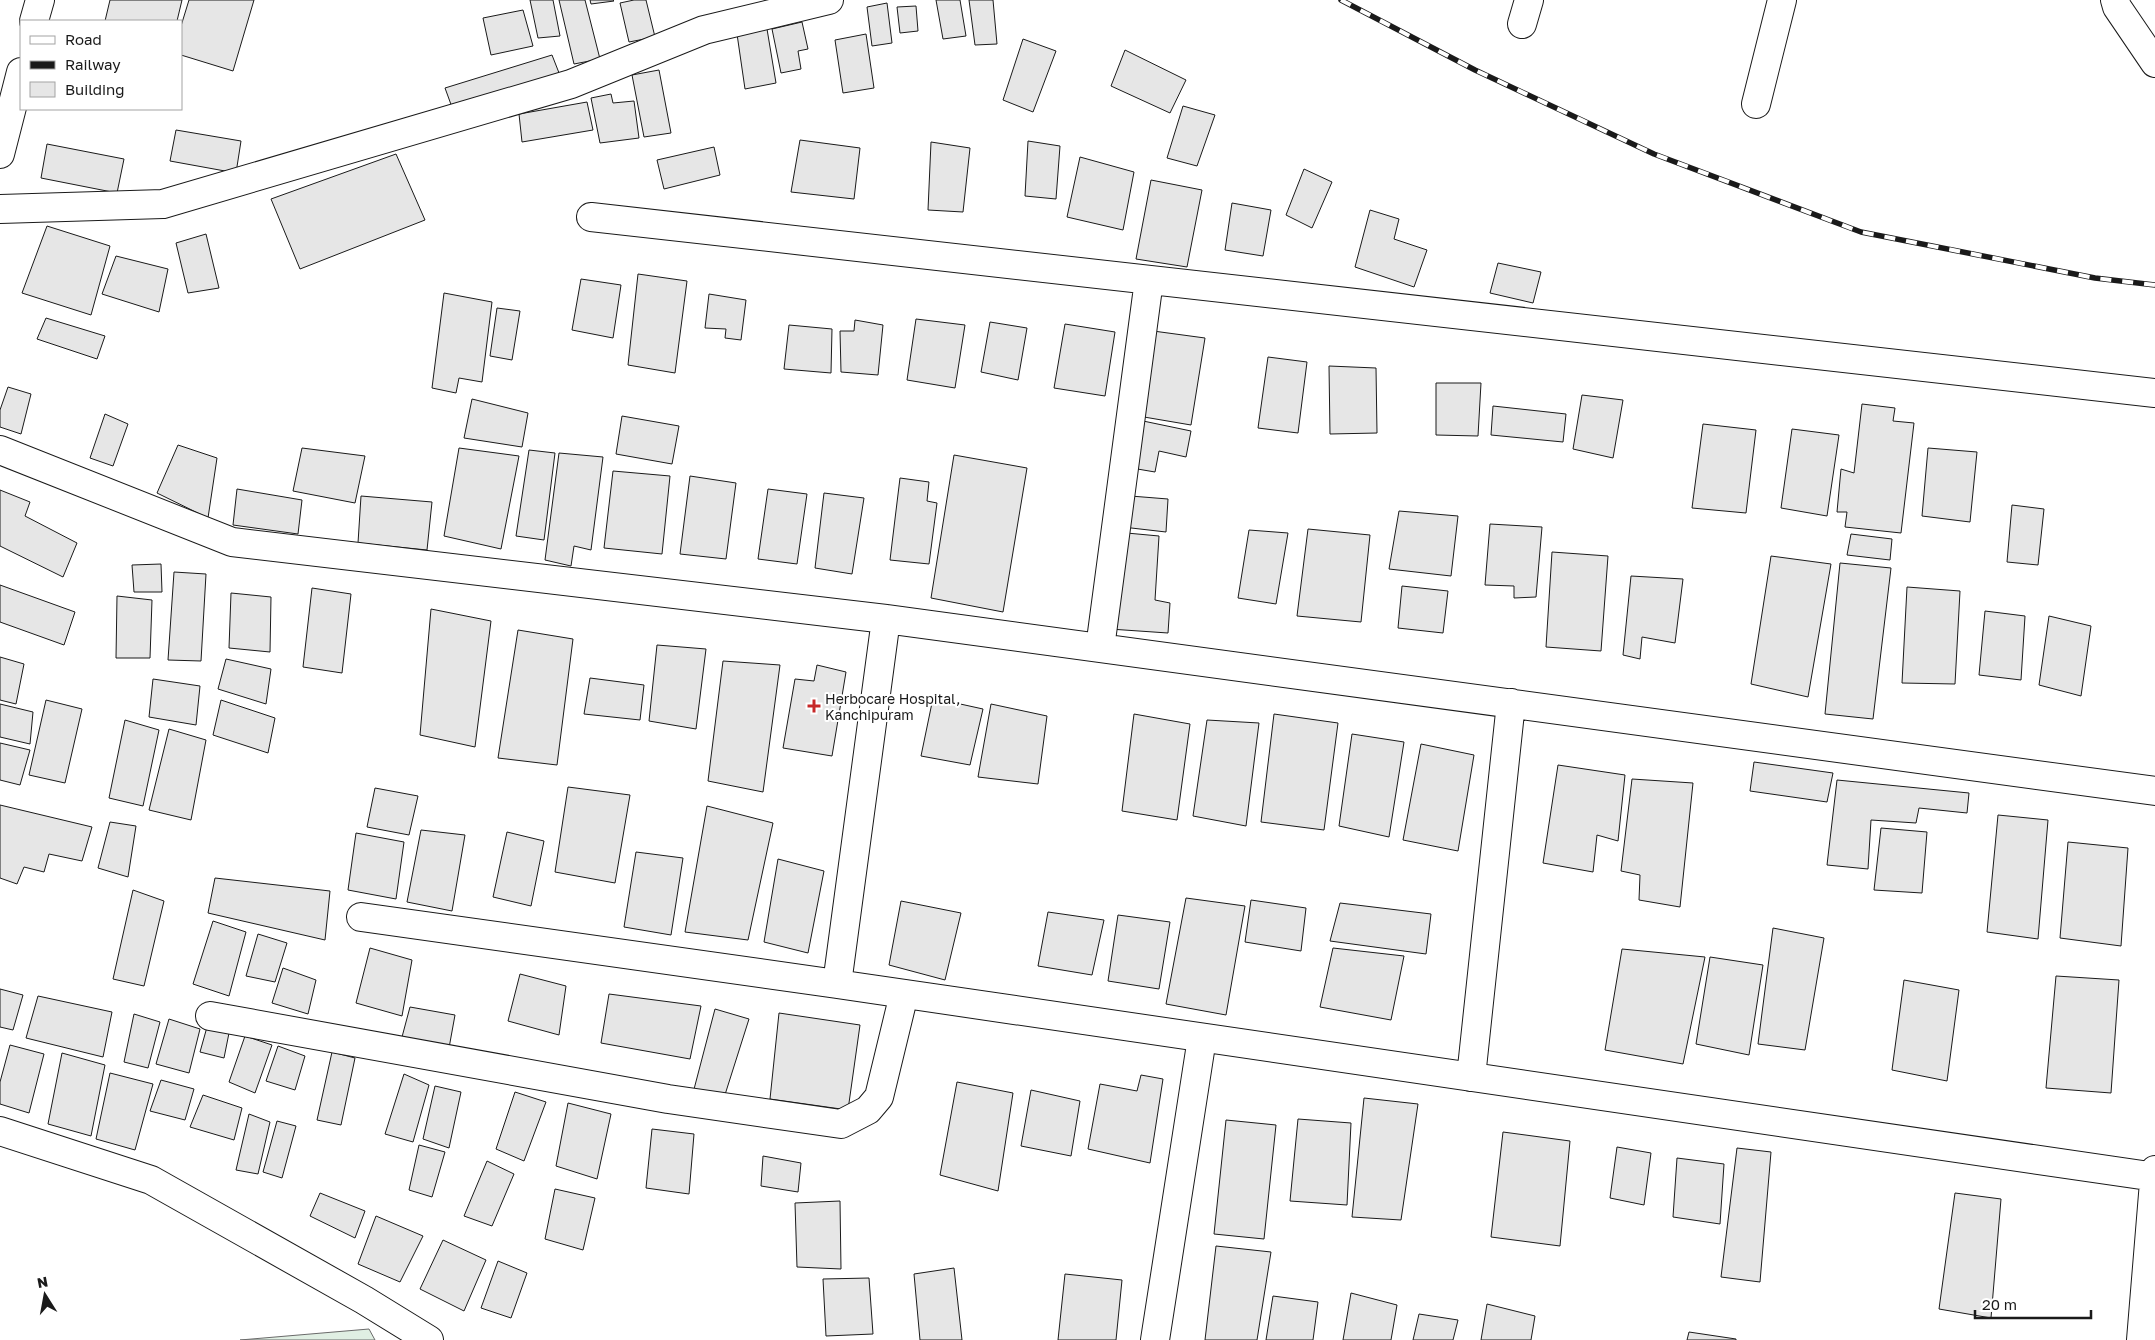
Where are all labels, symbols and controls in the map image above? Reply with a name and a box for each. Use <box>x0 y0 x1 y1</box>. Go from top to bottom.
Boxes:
legend <box>20 20 182 110</box>
text: Road <box>65 30 102 48</box>
text: Railway <box>65 55 121 73</box>
text: Building <box>65 80 125 98</box>
place label: Herbocare Hospital, Kanchipuram <box>825 690 960 723</box>
marker: Herbocare Hospital, Kanchipuram <box>807 699 821 713</box>
north arrow <box>20 1270 70 1320</box>
text: N <box>36 1272 49 1291</box>
scale bar <box>1975 1288 2091 1320</box>
text: 20 m <box>1982 1295 2017 1313</box>

